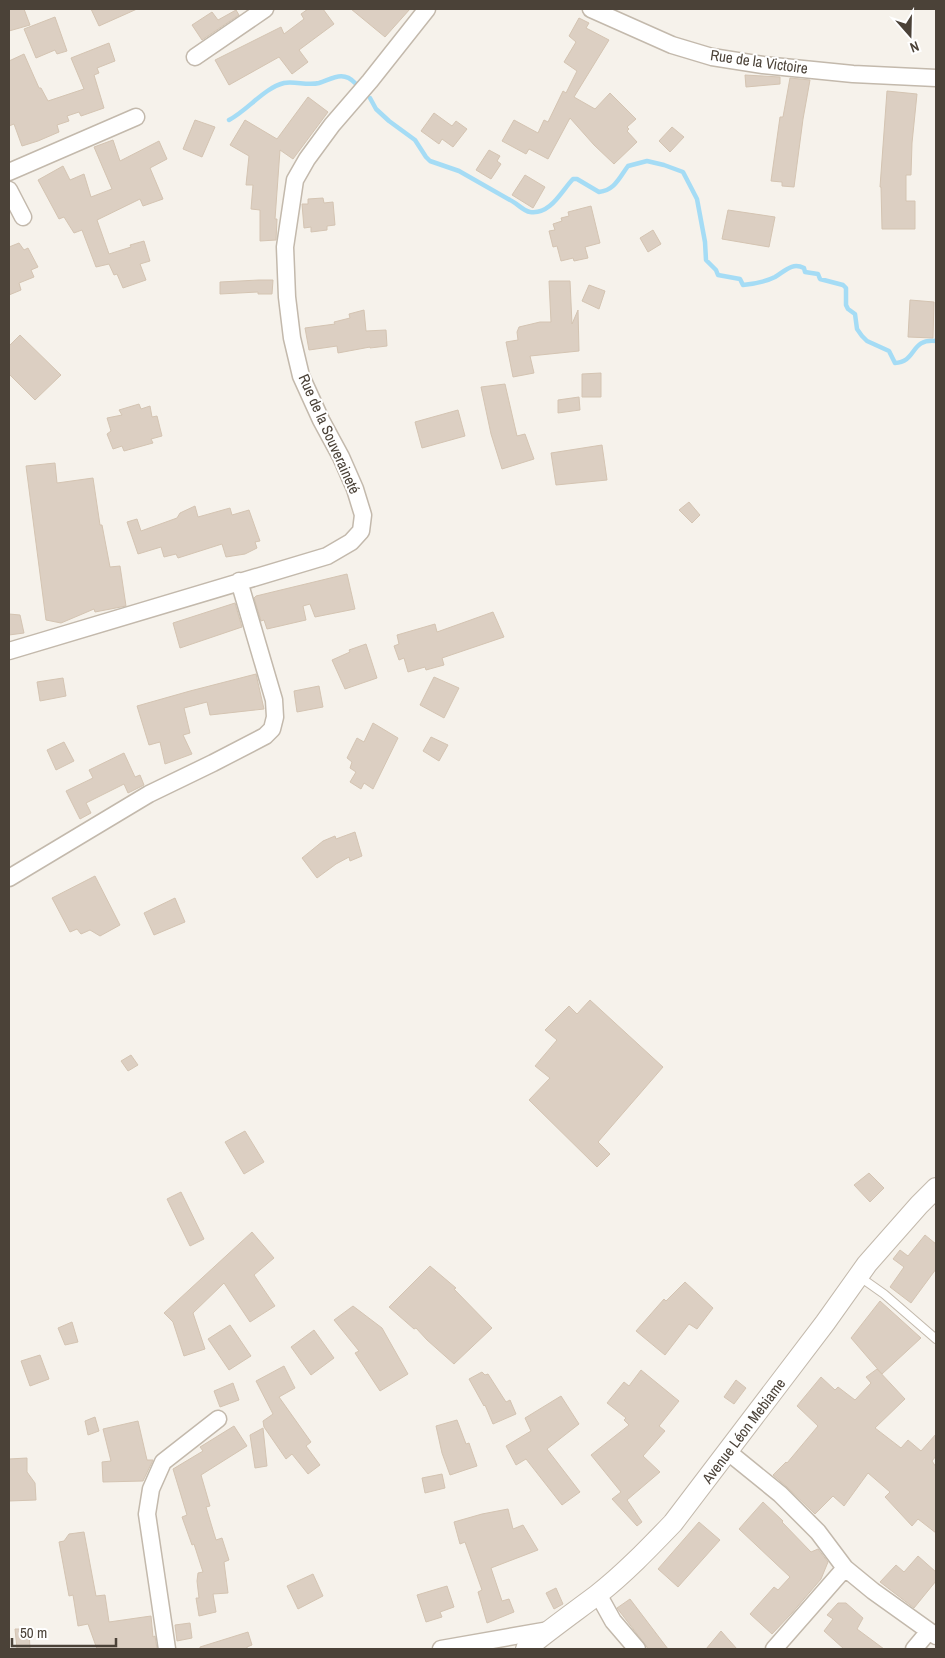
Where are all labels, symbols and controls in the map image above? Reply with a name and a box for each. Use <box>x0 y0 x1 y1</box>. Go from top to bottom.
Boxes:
north arrow <box>885 10 935 60</box>
text: N <box>907 37 921 57</box>
street label: Rue de la Victoire <box>709 44 809 79</box>
street label: Rue de la Souveraineté <box>294 370 365 497</box>
street label: Avenue Léon Mebiame <box>696 1374 790 1489</box>
scale bar <box>12 1616 116 1648</box>
text: 50 m <box>20 1622 47 1643</box>

